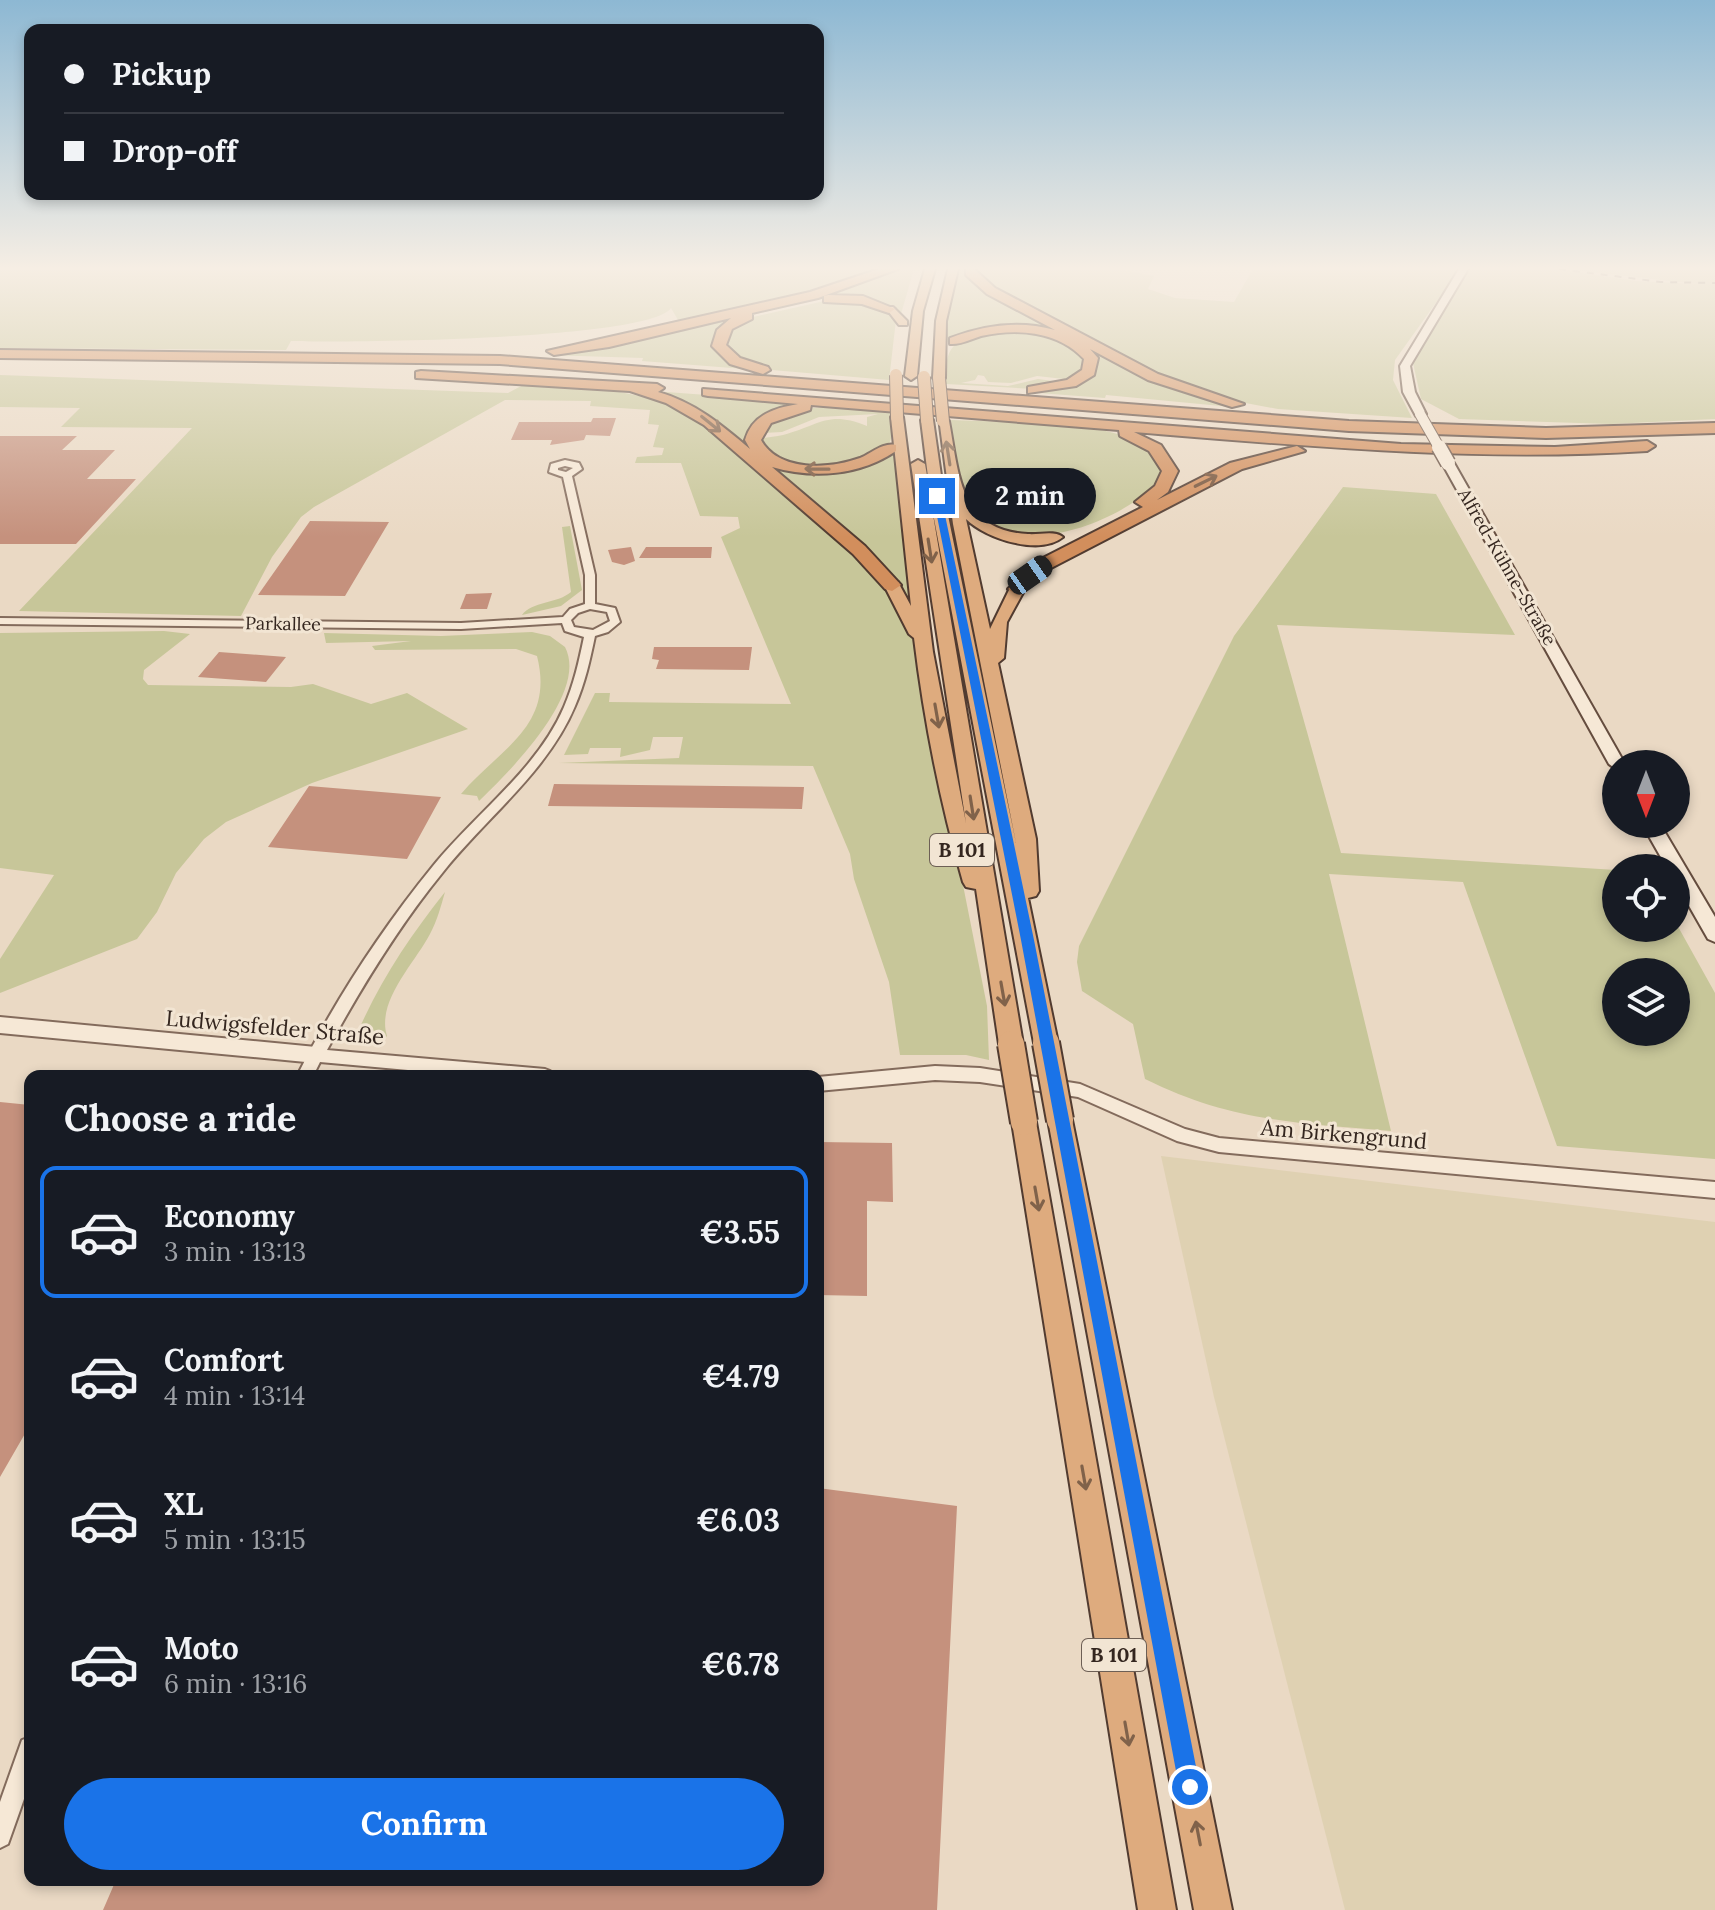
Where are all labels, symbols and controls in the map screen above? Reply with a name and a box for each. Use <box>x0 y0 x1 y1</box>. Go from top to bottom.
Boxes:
text: Pickup <box>112 55 211 93</box>
text: Drop-off <box>112 132 237 170</box>
one-way arrow <box>700 415 721 433</box>
one-way arrow <box>940 441 955 466</box>
one-way arrow <box>804 462 831 477</box>
callout: 2 min <box>965 468 1097 524</box>
one-way arrow <box>1193 473 1217 488</box>
route end <box>919 478 955 514</box>
text: 2 min <box>995 479 1065 512</box>
street label: Alfred-Kühne-Straße <box>1453 483 1562 650</box>
one-way arrow <box>924 538 939 564</box>
car <box>1003 551 1057 599</box>
street label: Parkallee <box>245 611 321 636</box>
one-way arrow <box>930 703 945 729</box>
north arrow <box>1602 750 1690 838</box>
map controls <box>1602 750 1690 1046</box>
one-way arrow <box>965 795 980 820</box>
road number: B 101 <box>930 834 994 866</box>
button: locate <box>1602 854 1690 942</box>
button: layers <box>1602 958 1690 1046</box>
one-way arrow <box>996 981 1011 1006</box>
street label: Ludwigsfelder Straße <box>165 1004 385 1051</box>
text: Choose a ride <box>64 1095 296 1141</box>
street label: Am Birkengrund <box>1259 1113 1428 1155</box>
one-way arrow <box>1031 1185 1046 1211</box>
icon: car <box>68 1196 140 1268</box>
text: Economy <box>164 1197 295 1235</box>
text: €3.55 <box>700 1213 780 1251</box>
text: 3 min · 13:13 <box>164 1235 306 1268</box>
icon: car <box>68 1340 140 1412</box>
text: Comfort <box>164 1341 284 1379</box>
text: €4.79 <box>702 1357 780 1395</box>
text: 4 min · 13:14 <box>164 1379 305 1412</box>
one-way arrow <box>1078 1465 1093 1490</box>
icon: car <box>68 1484 140 1556</box>
text: XL <box>164 1485 203 1523</box>
text: €6.03 <box>696 1501 780 1539</box>
text: 5 min · 13:15 <box>164 1523 306 1556</box>
icon: car <box>68 1628 140 1700</box>
text: Moto <box>164 1629 239 1667</box>
road number: B 101 <box>1082 1639 1146 1671</box>
text: €6.78 <box>701 1645 780 1683</box>
text: 6 min · 13:16 <box>164 1667 307 1700</box>
one-way arrow <box>1121 1721 1136 1746</box>
route start <box>1172 1769 1208 1805</box>
button: Confirm <box>64 1778 784 1870</box>
one-way arrow <box>1190 1821 1205 1847</box>

